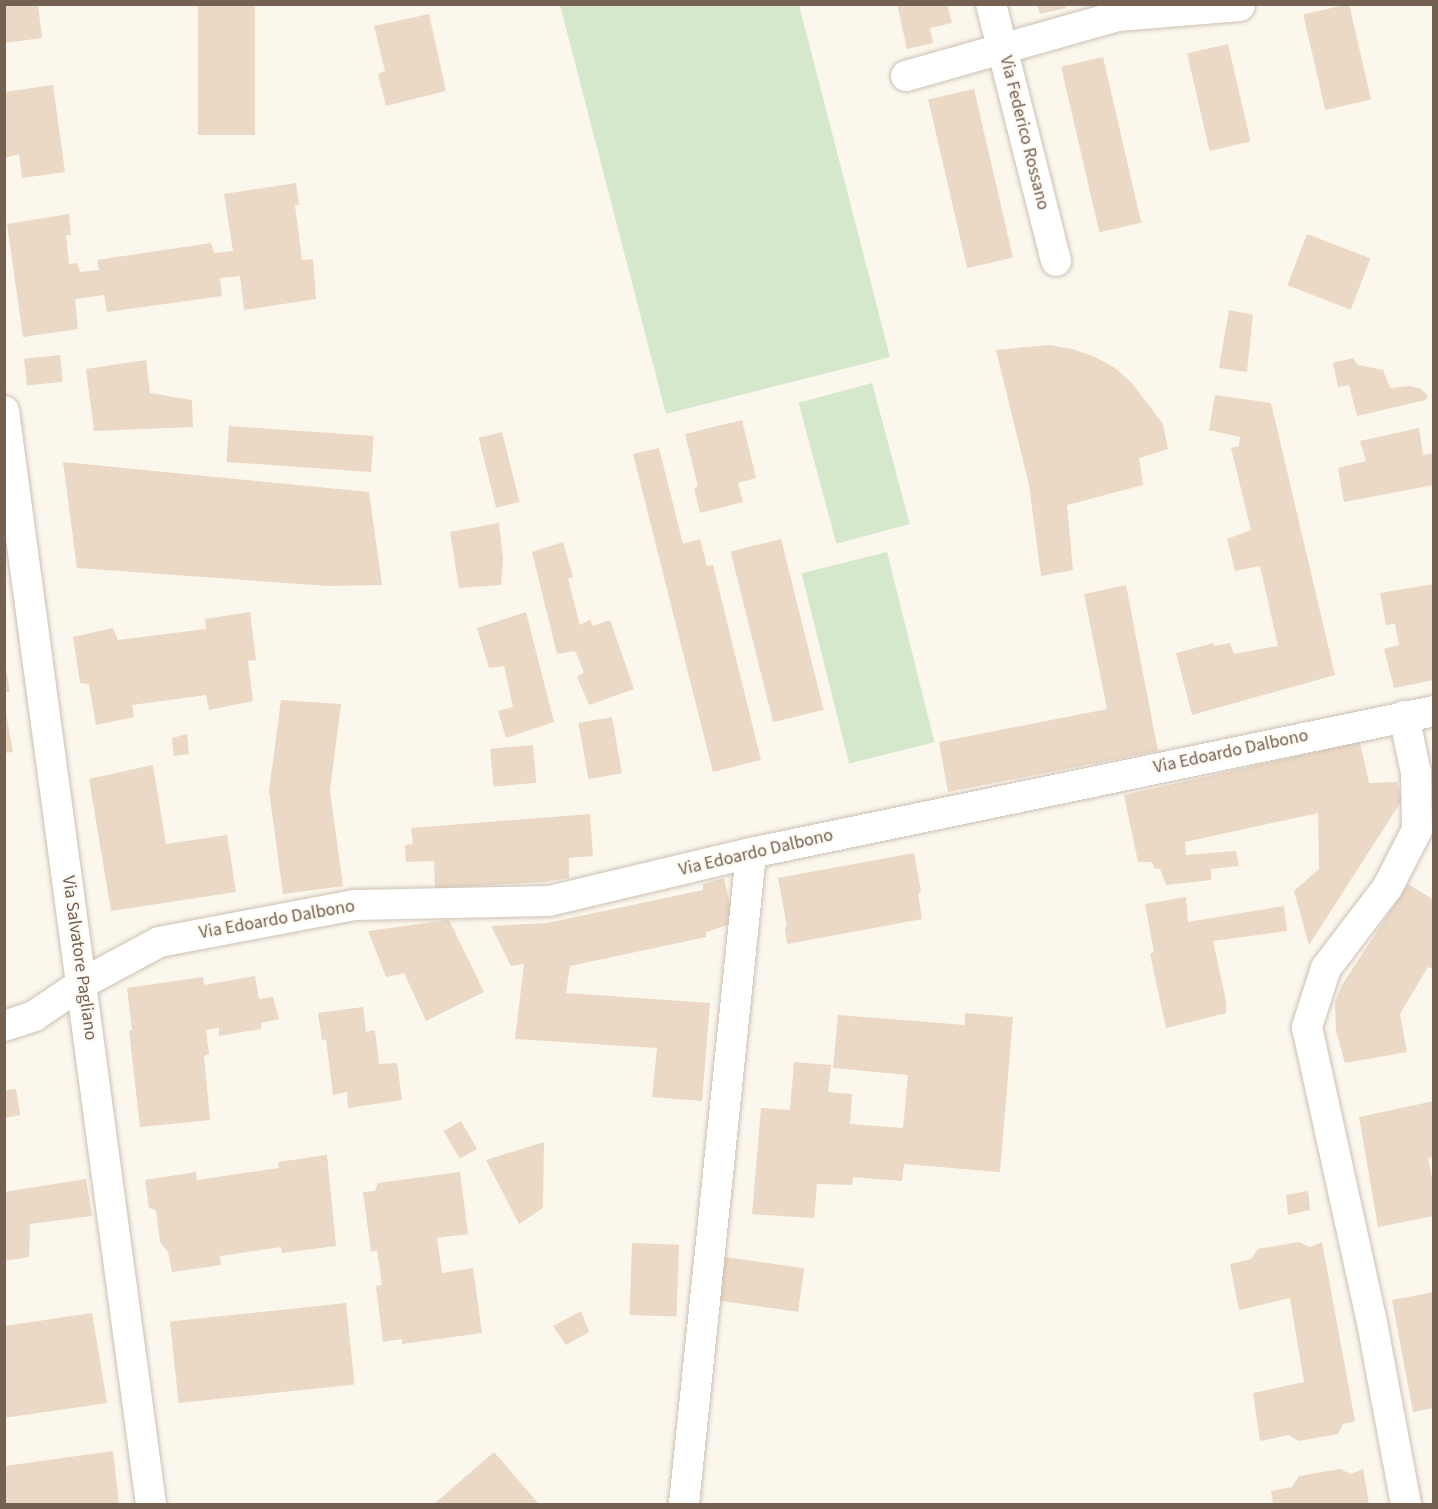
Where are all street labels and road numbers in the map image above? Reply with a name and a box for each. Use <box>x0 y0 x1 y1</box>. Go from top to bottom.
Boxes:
street label: Via Federico Rossano <box>994 54 1054 212</box>
street label: Via Edoardo Dalbono <box>1152 725 1310 779</box>
street label: Via Edoardo Dalbono <box>677 825 835 881</box>
street label: Via Salvatore Pagliano <box>57 874 101 1042</box>
street label: Via Edoardo Dalbono <box>197 896 357 944</box>

